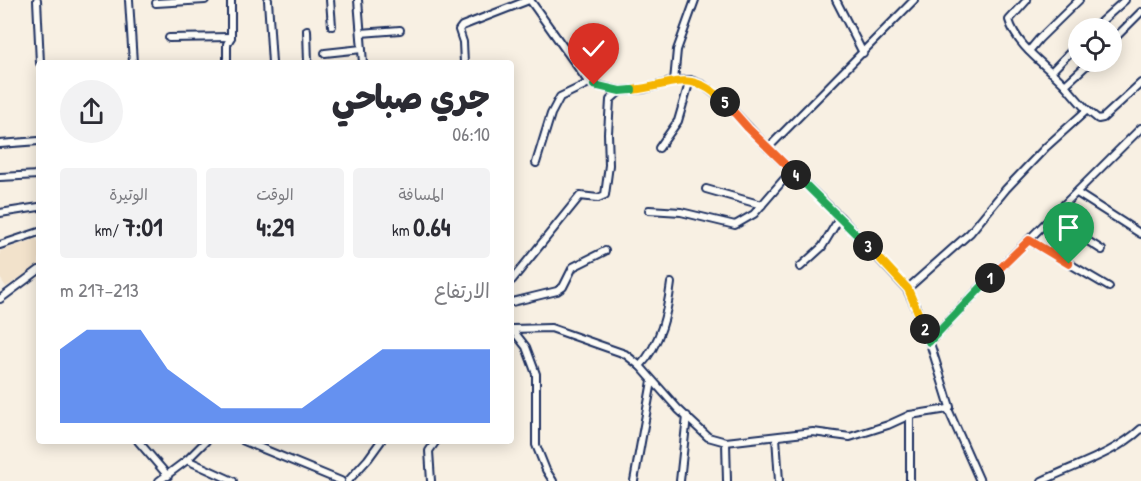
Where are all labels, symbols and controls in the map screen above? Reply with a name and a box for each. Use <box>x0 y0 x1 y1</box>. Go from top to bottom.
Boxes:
map controls <box>1068 18 1122 72</box>
button: locate <box>1068 18 1122 72</box>
pin <box>568 23 619 85</box>
icon: check <box>577 32 610 65</box>
text: جري صباحي <box>332 75 490 119</box>
button: share <box>60 80 123 143</box>
pin: 5 <box>710 87 740 117</box>
text: 5 <box>722 91 728 113</box>
text: 06:10 <box>452 120 490 147</box>
pin: 4 <box>781 160 811 190</box>
text: 4 <box>793 164 799 186</box>
text: الوتيرة <box>109 183 148 205</box>
text: الوقت <box>256 183 294 205</box>
text: المسافة <box>399 183 444 205</box>
pin <box>1043 202 1094 264</box>
text: 7:01 <box>123 209 163 244</box>
text: 4:29 <box>256 209 294 244</box>
text: 0.64 <box>413 209 451 244</box>
icon: arrive <box>1052 211 1085 244</box>
text: /km <box>95 219 123 241</box>
text: km <box>392 219 413 241</box>
pin: 3 <box>853 231 883 261</box>
text: 3 <box>864 235 872 257</box>
pin: 1 <box>975 263 1005 293</box>
text: 1 <box>987 267 993 289</box>
text: 213–217 m <box>60 276 139 303</box>
text: الارتفاع <box>434 277 490 304</box>
pin: 2 <box>910 314 940 344</box>
text: 2 <box>921 318 929 340</box>

